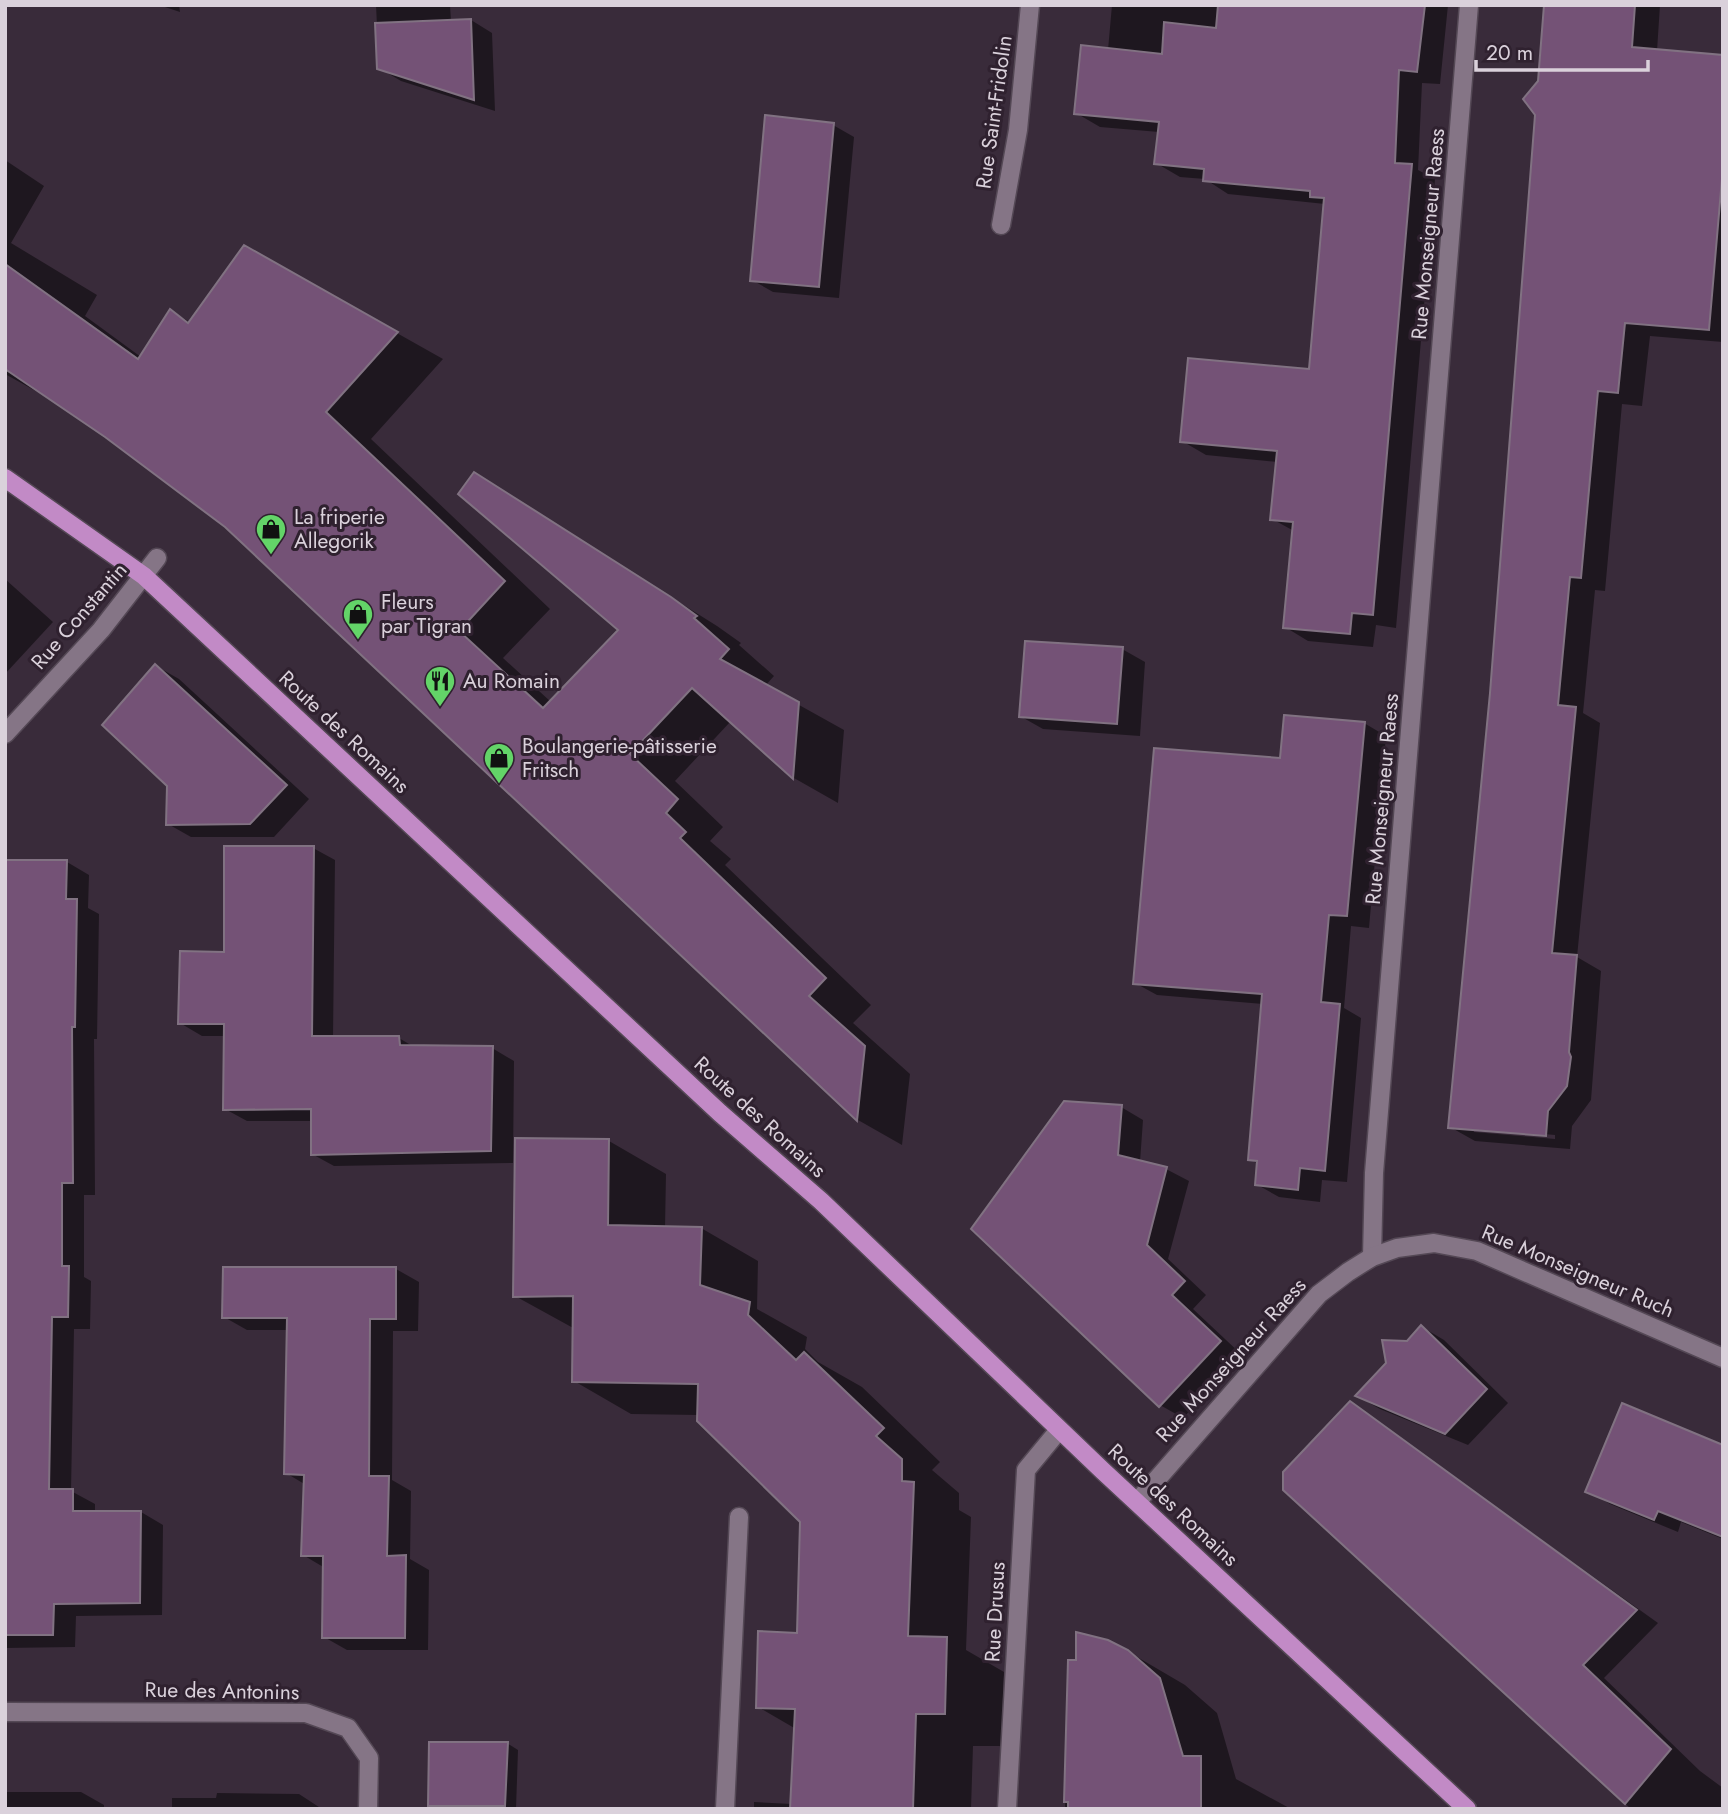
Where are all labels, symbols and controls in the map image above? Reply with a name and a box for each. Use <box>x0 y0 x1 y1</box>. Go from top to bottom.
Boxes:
scale bar <box>1476 28 1648 72</box>
street label: Rue Saint-Fridolin <box>968 33 1020 191</box>
text: 20 m <box>1486 38 1533 68</box>
street label: Rue Monseigneur Raess <box>1404 127 1452 341</box>
place label: La friperie Allegorik <box>294 502 385 556</box>
shop icon: La friperie Allegorik <box>254 512 288 556</box>
street label: Rue Constantin <box>24 556 134 676</box>
place label: Fleurs par Tigran <box>381 587 472 641</box>
shop icon: Fleurs par Tigran <box>341 597 375 641</box>
street label: Route des Romains <box>272 664 416 800</box>
restaurant icon: Au Romain <box>423 664 457 708</box>
place label: Au Romain <box>463 666 560 696</box>
street label: Rue Monseigneur Raess <box>1358 692 1406 906</box>
place label: Boulangerie-pâtisserie Fritsch <box>522 731 717 785</box>
shop icon: Boulangerie-pâtisserie Fritsch <box>482 741 516 785</box>
street label: Route des Romains <box>687 1049 833 1185</box>
street label: Rue Monseigneur Ruch <box>1477 1217 1679 1325</box>
street label: Rue Monseigneur Raess <box>1149 1271 1313 1449</box>
street label: Route des Romains <box>1101 1437 1245 1573</box>
street label: Rue Drusus <box>977 1561 1013 1663</box>
street label: Rue des Antonins <box>144 1675 300 1707</box>

